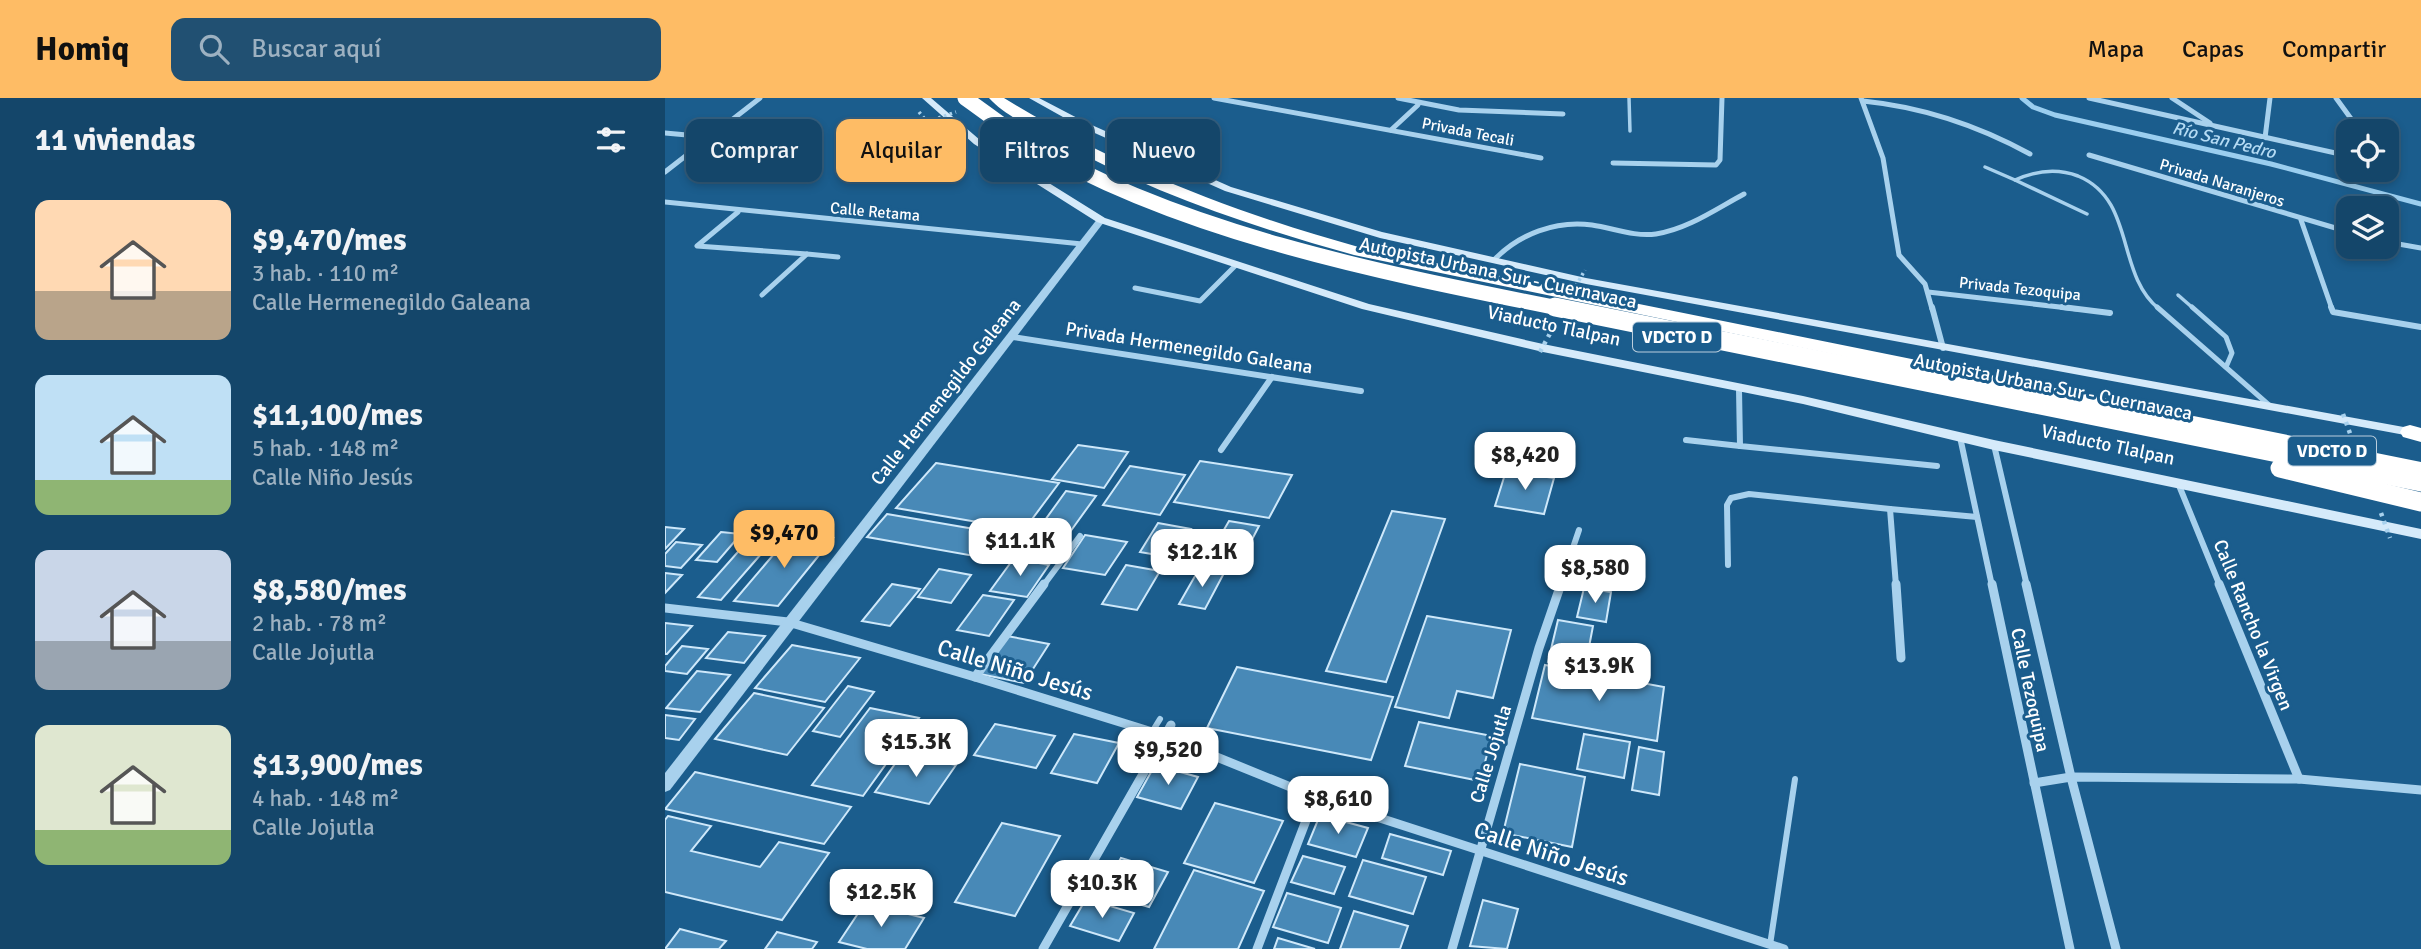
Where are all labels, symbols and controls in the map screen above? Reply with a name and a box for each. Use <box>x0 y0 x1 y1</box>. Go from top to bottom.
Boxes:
search box <box>171 18 661 81</box>
text: Homiq <box>35 29 129 70</box>
icon: search <box>195 30 233 68</box>
text: Buscar aquí <box>251 33 381 65</box>
text: Mapa <box>2088 34 2144 64</box>
text: Capas <box>2182 34 2244 64</box>
text: Compartir <box>2282 34 2386 64</box>
street label: Privada Tecali <box>1420 113 1516 151</box>
water label: Río San Pedro <box>2170 117 2280 164</box>
chip: Comprar <box>686 119 822 182</box>
chip: Alquilar <box>836 119 966 182</box>
chip: Filtros <box>980 119 1093 182</box>
chip: Nuevo <box>1107 119 1220 182</box>
map controls <box>2336 119 2399 259</box>
button: locate <box>2336 119 2399 182</box>
icon: filters <box>592 121 630 159</box>
text: 11 viviendas <box>35 122 195 159</box>
street label: Privada Naranjeros <box>2157 154 2287 212</box>
button: layers <box>2336 196 2399 259</box>
street label: Calle Retama <box>829 198 921 226</box>
text: $9,470/mes <box>252 222 407 259</box>
icon: home <box>91 228 175 312</box>
street label: Autopista Urbana Sur - Cuernavaca <box>1357 232 1639 314</box>
text: 3 hab. · 110 m² <box>252 259 399 288</box>
street label: Privada Tezoquipa <box>1958 273 2082 305</box>
text: Calle Hermenegildo Galeana <box>252 288 531 317</box>
street label: Calle Hermenegildo Galeana <box>866 294 1026 490</box>
street label: Viaducto Tlalpan <box>1485 300 1623 352</box>
street label: Privada Hermenegildo Galeana <box>1064 317 1314 379</box>
road number: VDCTO D <box>1633 323 1721 352</box>
street label: Autopista Urbana Sur - Cuernavaca <box>1912 348 2194 426</box>
text: $11,100/mes <box>252 397 423 434</box>
icon: home <box>91 403 175 487</box>
street label: Viaducto Tlalpan <box>2039 419 2177 471</box>
pin: $8,420 <box>1468 432 1582 492</box>
text: 5 hab. · 148 m² <box>252 434 399 463</box>
road number: VDCTO D <box>2288 436 2376 466</box>
text: $8,420 <box>1491 440 1559 469</box>
text: Calle Niño Jesús <box>252 463 413 492</box>
pin: $9,470 <box>727 510 841 570</box>
text: $9,470 <box>750 518 818 547</box>
pin: $11.1K <box>963 518 1077 578</box>
text: $11.1K <box>985 526 1055 555</box>
pin: $12.1K <box>1145 530 1259 589</box>
street label: Calle Rancho la Virgen <box>2208 536 2298 714</box>
text: $12.1K <box>1167 537 1237 566</box>
pin: $8,580 <box>1538 546 1652 605</box>
text: $8,580 <box>1561 553 1629 582</box>
text: $8,580/mes <box>252 572 407 609</box>
icon: home <box>91 578 175 662</box>
text: 2 hab. · 78 m² <box>252 609 387 638</box>
street label: Calle Tezoquipa <box>2005 626 2055 754</box>
street label: Calle Niño Jesús <box>934 633 1096 707</box>
text: Calle Jojutla <box>252 638 375 667</box>
pin: $13.9K <box>1542 644 1656 703</box>
text: $13.9K <box>1564 651 1634 680</box>
street label: Calle Jojutla <box>1465 702 1517 806</box>
pin: $15.3K <box>859 720 973 779</box>
text: $15.3K <box>881 727 951 756</box>
pin: $9,520 <box>1111 728 1225 787</box>
text: $9,520 <box>1134 735 1202 764</box>
text: $13,900/mes <box>252 747 423 784</box>
icon: home <box>91 753 175 837</box>
pin: $8,610 <box>1281 776 1395 836</box>
text: 4 hab. · 148 m² <box>252 784 399 813</box>
text: $8,610 <box>1304 784 1372 813</box>
text: Calle Jojutla <box>252 813 375 842</box>
street label: Calle Niño Jesús <box>1470 815 1632 893</box>
pin: $10.3K <box>1045 860 1159 920</box>
text: $10.3K <box>1067 868 1137 897</box>
pin: $12.5K <box>824 870 938 929</box>
text: $12.5K <box>846 877 916 906</box>

